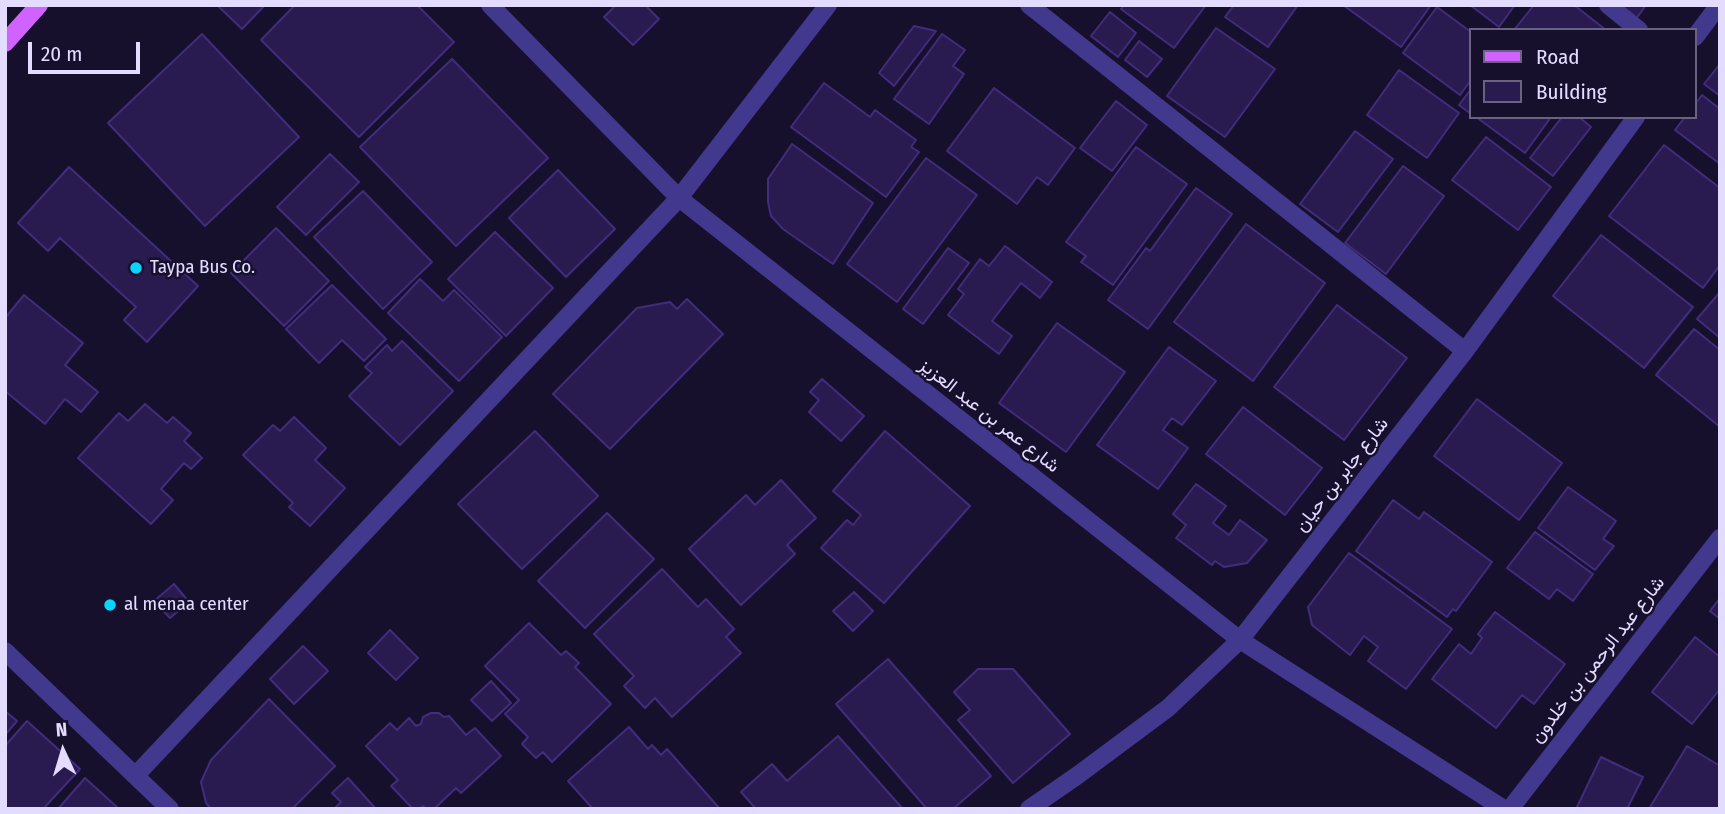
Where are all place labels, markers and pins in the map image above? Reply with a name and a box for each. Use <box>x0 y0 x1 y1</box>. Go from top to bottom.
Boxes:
place label: Taypa Bus Co. <box>150 257 255 279</box>
marker: Taypa Bus Co. <box>128 260 144 276</box>
place label: al menaa center <box>124 594 249 616</box>
marker: al menaa center <box>102 597 118 613</box>

